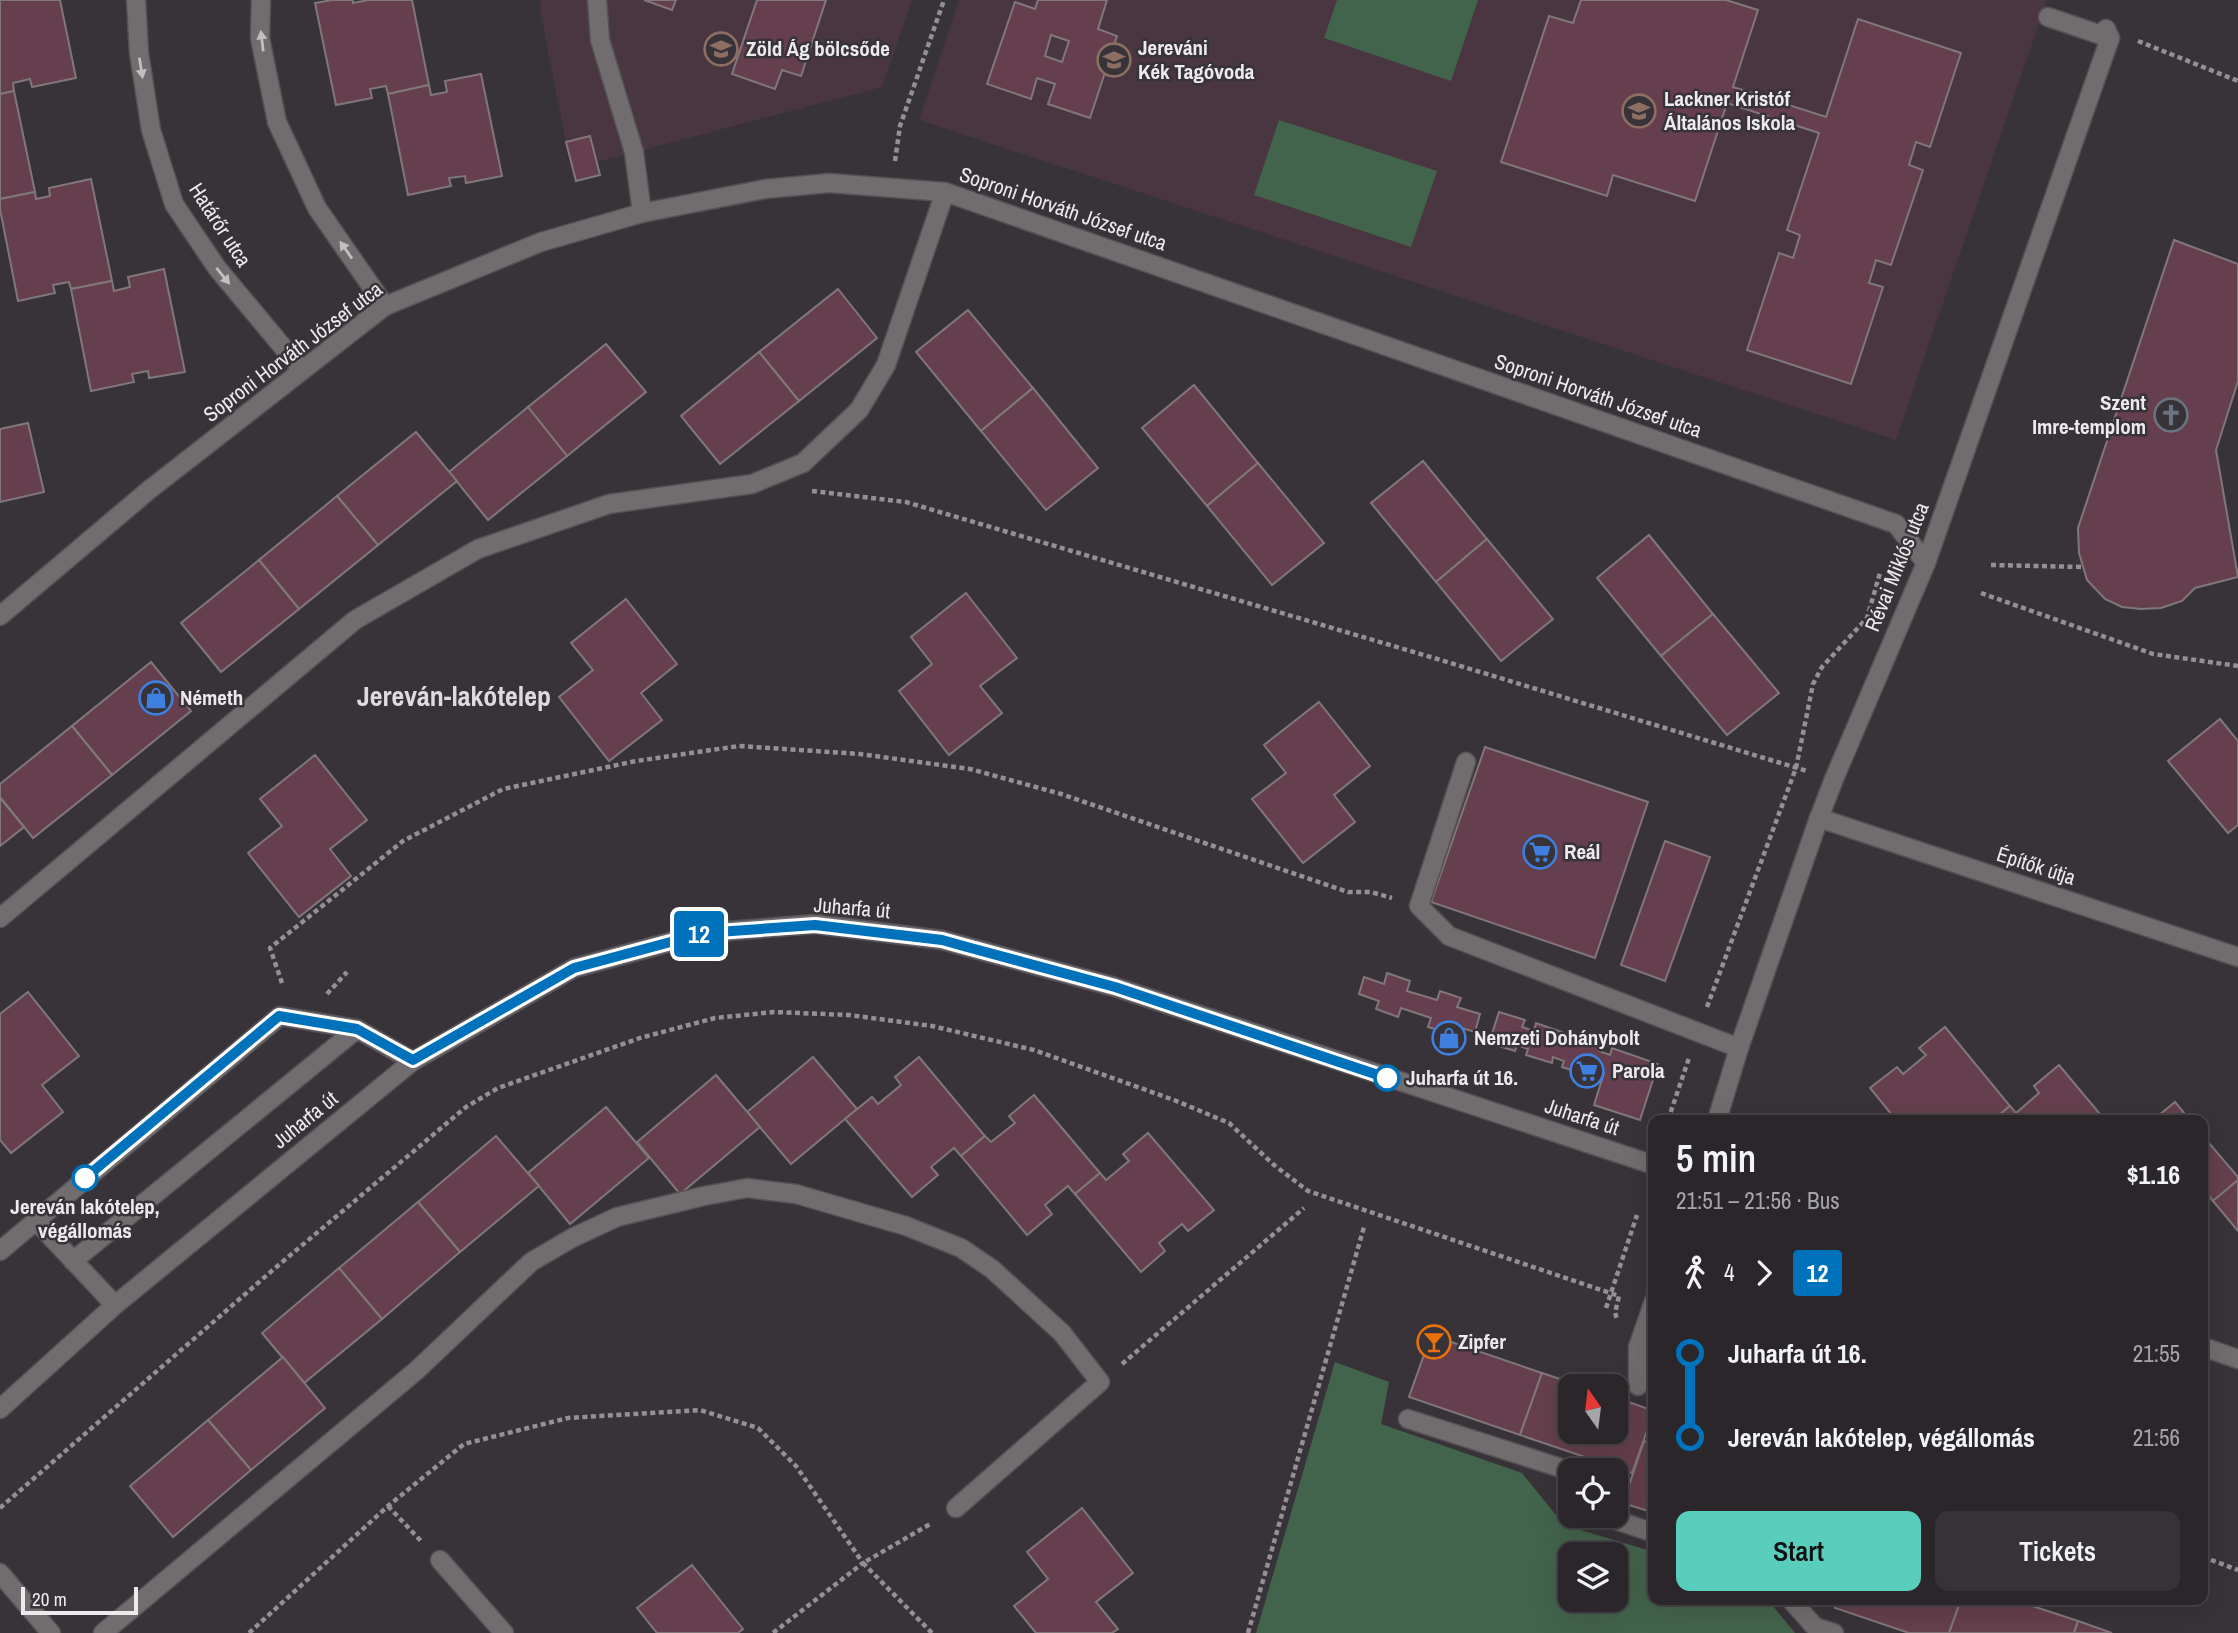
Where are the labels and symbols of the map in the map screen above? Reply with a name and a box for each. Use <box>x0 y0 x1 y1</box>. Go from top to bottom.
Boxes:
one-way arrow <box>256 30 267 52</box>
school or university icon: Zöld Ág bölcsőde <box>702 30 740 68</box>
place label: Jereváni Kék Tagóvoda <box>1138 33 1255 86</box>
place label: Zöld Ág bölcsőde <box>746 34 890 63</box>
school or university icon: Jereváni Kék Tagóvoda <box>1095 41 1133 79</box>
one-way arrow <box>136 57 147 79</box>
place label: Lackner Kristóf Általános Iskola <box>1664 84 1796 137</box>
school or university icon: Lackner Kristóf Általános Iskola <box>1620 92 1658 130</box>
street label: Soproni Horváth József utca <box>956 159 1171 258</box>
street label: Határőr utca <box>182 177 259 273</box>
one-way arrow <box>339 241 353 259</box>
one-way arrow <box>216 266 231 284</box>
street label: Soproni Horváth József utca <box>197 274 389 429</box>
street label: Soproni Horváth József utca <box>1491 346 1706 445</box>
place label: Szent Imre-templom <box>2032 388 2146 441</box>
church icon: Szent Imre-templom <box>2152 396 2190 434</box>
street label: Révai Miklós utca <box>1857 498 1936 636</box>
district label: Jereván-lakótelep <box>357 677 551 715</box>
shop icon: Németh <box>137 679 175 717</box>
place label: Németh <box>180 683 243 712</box>
supermarket icon: Reál <box>1521 833 1559 871</box>
place label: Reál <box>1564 837 1600 866</box>
street label: Építők útja <box>1993 839 2080 892</box>
street label: Juharfa út <box>813 890 892 925</box>
line badge: 12 <box>668 911 730 957</box>
shop icon: Nemzeti Dohánybolt <box>1430 1019 1468 1057</box>
place label: Nemzeti Dohánybolt <box>1474 1023 1640 1052</box>
supermarket icon: Parola <box>1568 1052 1606 1090</box>
place label: Parola <box>1612 1056 1665 1085</box>
place label: Juharfa út 16. <box>1406 1063 1518 1092</box>
marker: Juharfa út 16. <box>1374 1065 1400 1091</box>
street label: Juharfa út <box>266 1084 344 1155</box>
street label: Juharfa út <box>1541 1091 1623 1142</box>
marker: Jereván lakótelep, végállomás <box>72 1165 98 1191</box>
place label: Jereván lakótelep, végállomás <box>10 1192 160 1245</box>
bar icon: Zipfer <box>1415 1323 1453 1361</box>
place label: Zipfer <box>1458 1327 1506 1356</box>
north arrow <box>1558 1374 1628 1444</box>
scale bar <box>21 1584 138 1616</box>

